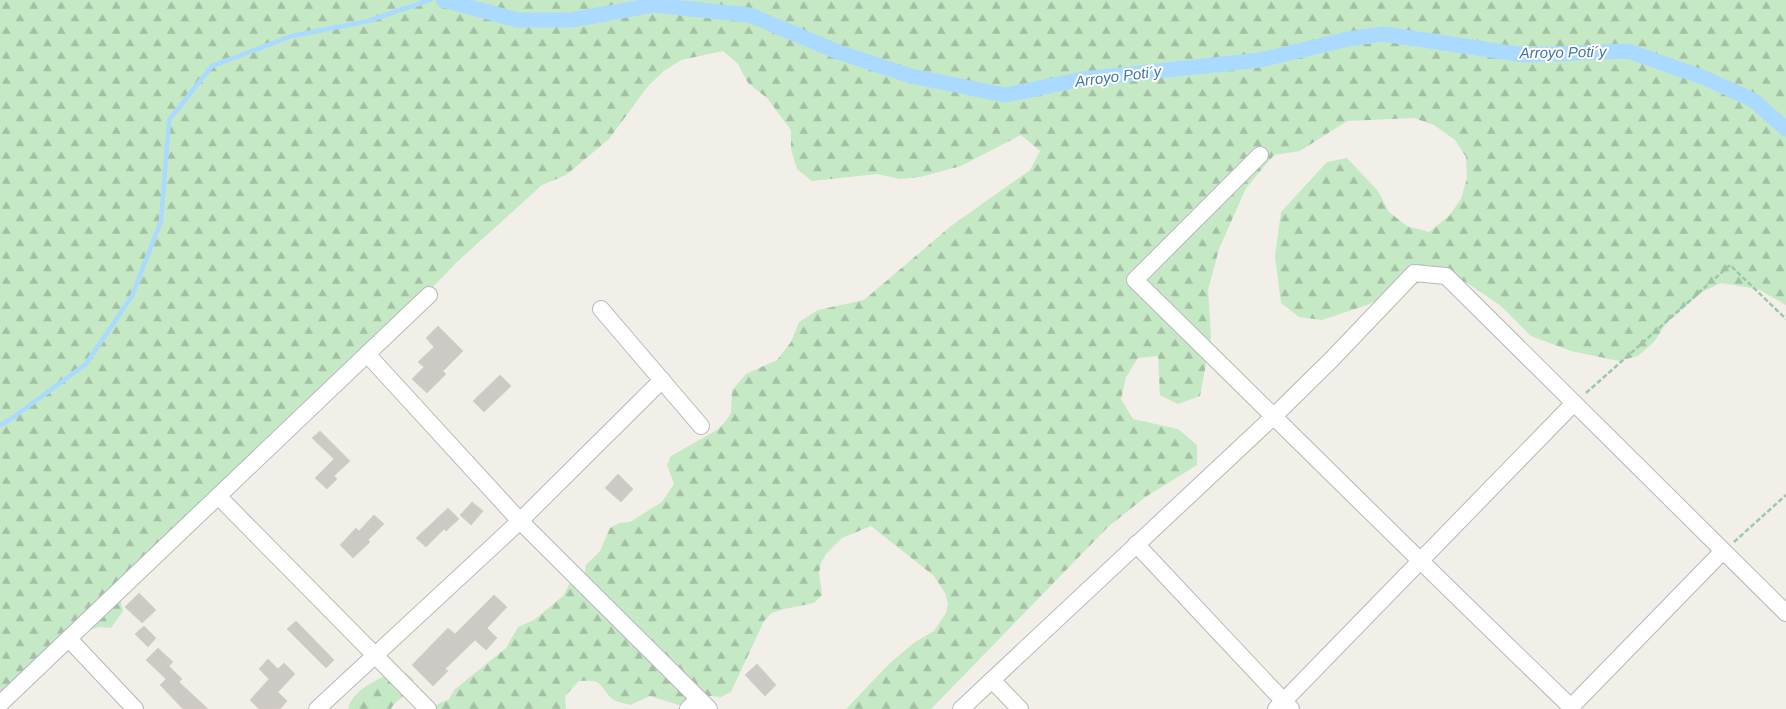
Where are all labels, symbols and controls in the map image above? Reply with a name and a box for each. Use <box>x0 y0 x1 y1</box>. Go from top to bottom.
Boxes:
water label: Arroyo Poti´y <box>1519 43 1608 61</box>
water label: Arroyo Poti´y <box>1073 62 1164 90</box>

